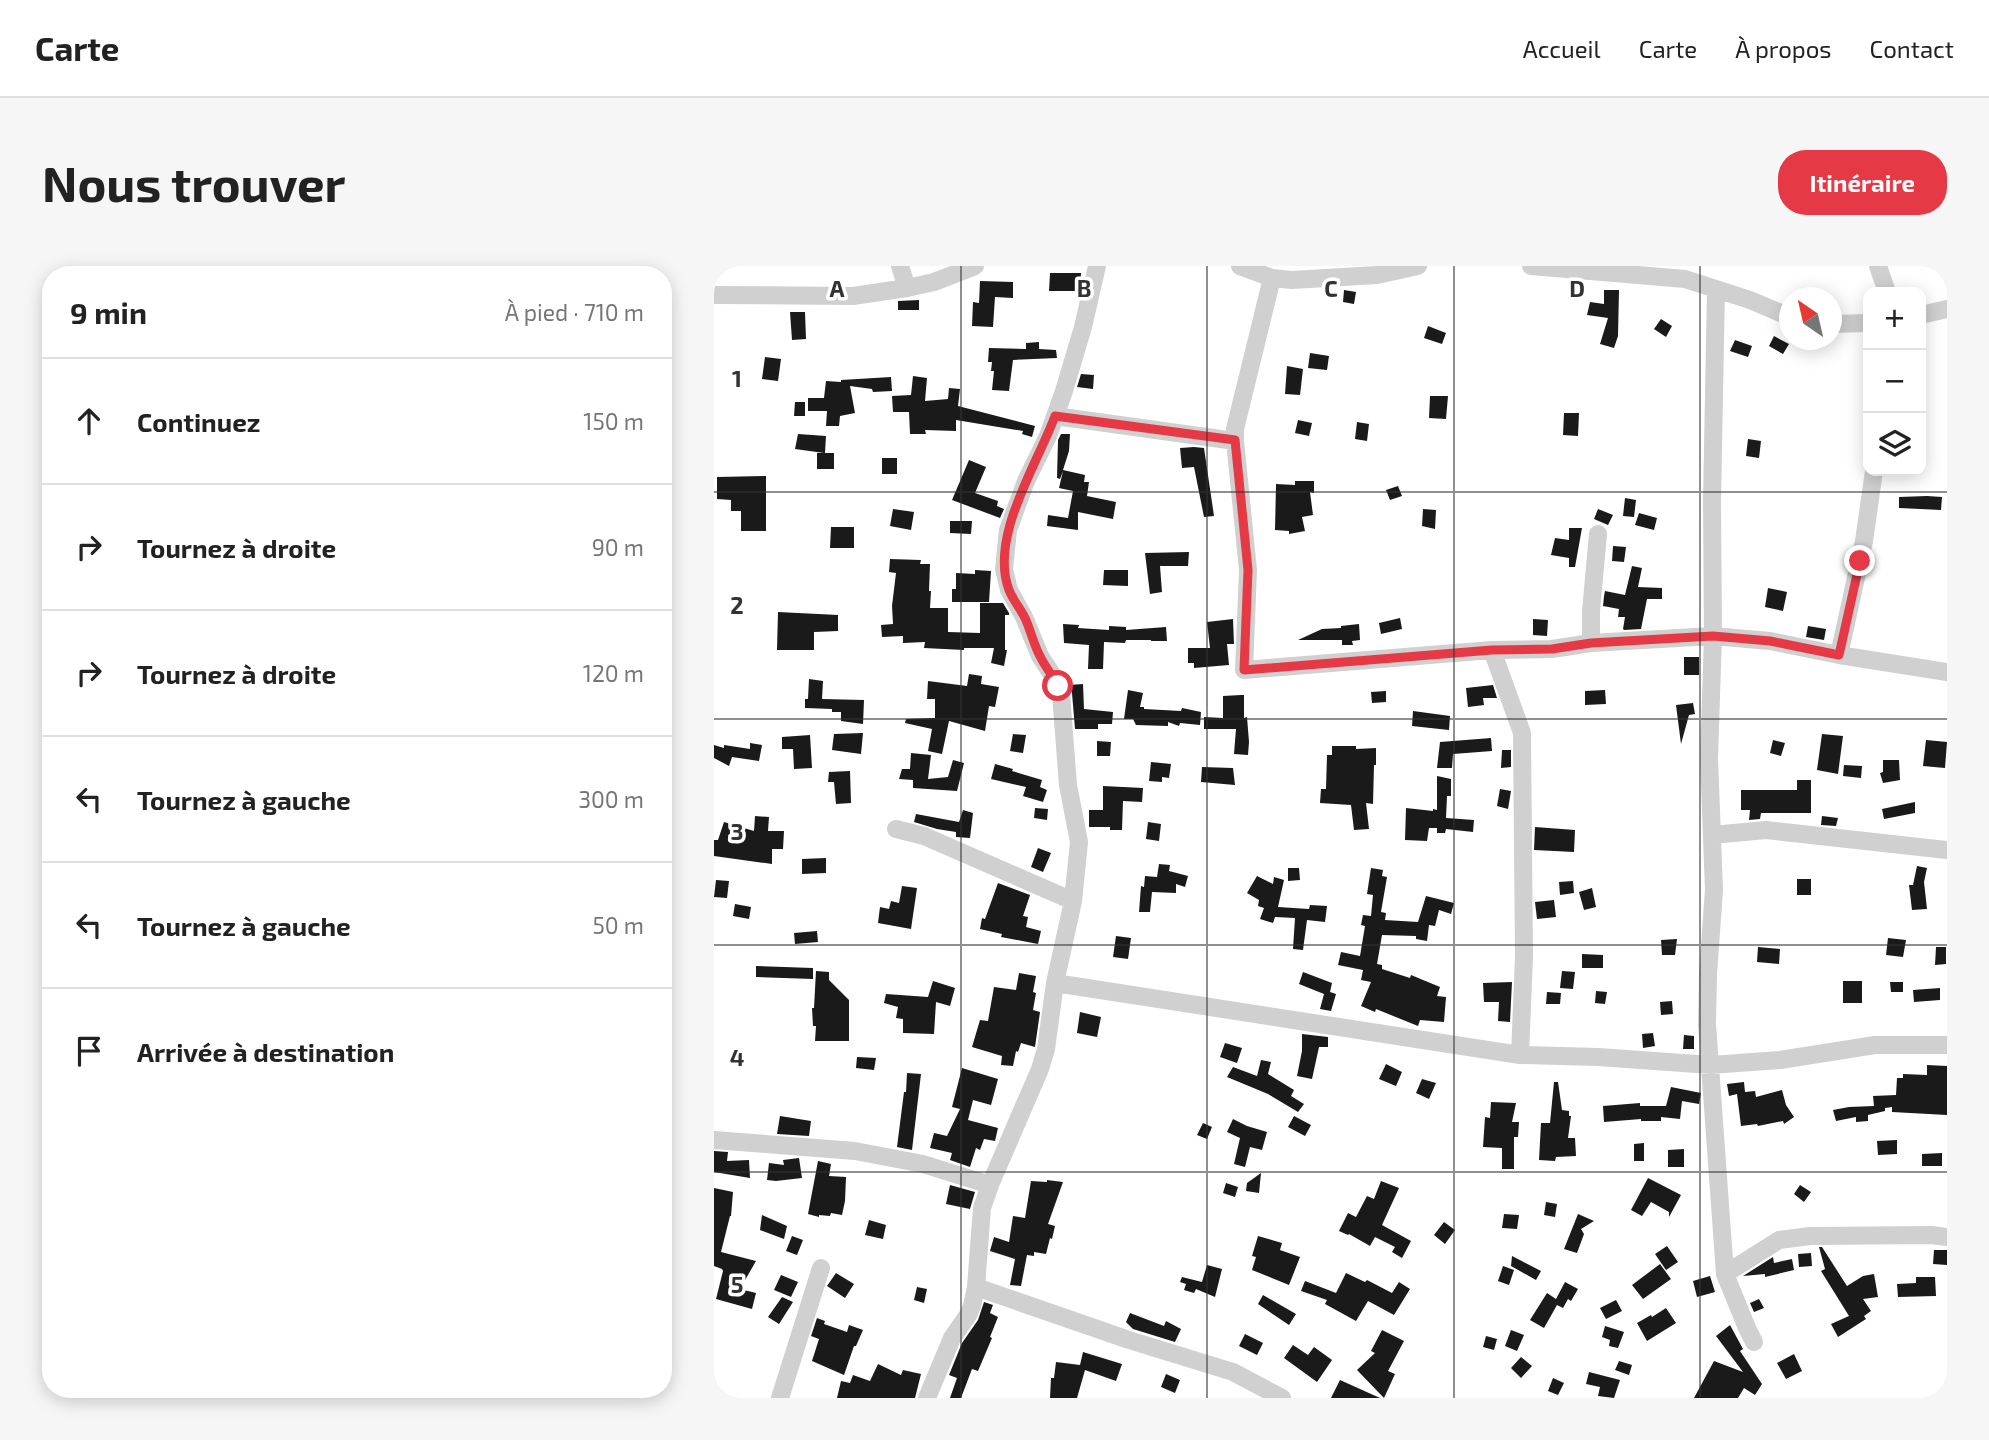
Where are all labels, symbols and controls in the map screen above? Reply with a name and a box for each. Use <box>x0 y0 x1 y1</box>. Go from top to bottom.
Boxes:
text: Carte <box>35 28 119 68</box>
text: Accueil <box>1523 34 1601 63</box>
text: Carte <box>1639 34 1697 63</box>
text: À propos <box>1735 34 1832 63</box>
text: Contact <box>1870 34 1954 63</box>
button: Itinéraire <box>1778 150 1947 215</box>
text: Nous trouver <box>42 153 346 212</box>
text: A <box>829 274 845 302</box>
text: B <box>1077 274 1091 302</box>
text: C <box>1324 274 1338 302</box>
text: D <box>1569 274 1585 302</box>
north arrow <box>1779 287 1842 350</box>
map controls <box>1863 287 1926 476</box>
button: + <box>1863 287 1926 350</box>
text: 9 min <box>70 294 147 330</box>
text: À pied · 710 m <box>505 298 644 326</box>
button: − <box>1863 350 1926 413</box>
text: 1 <box>732 364 742 392</box>
icon: ahead <box>70 402 108 440</box>
text: Continuez <box>137 406 260 437</box>
text: 150 m <box>583 407 644 435</box>
button: layers <box>1863 413 1926 476</box>
icon: right <box>70 528 108 566</box>
text: Tournez à droite <box>137 532 336 563</box>
text: 90 m <box>592 533 644 561</box>
route end <box>1844 545 1875 576</box>
text: 2 <box>730 591 744 619</box>
icon: right <box>70 654 108 692</box>
text: Tournez à droite <box>137 658 336 689</box>
text: 120 m <box>583 659 644 687</box>
route start <box>1042 670 1073 701</box>
icon: left <box>70 780 108 818</box>
text: Tournez à gauche <box>137 784 351 815</box>
text: 300 m <box>578 785 644 813</box>
text: 3 <box>730 817 744 845</box>
icon: left <box>70 906 108 944</box>
text: Tournez à gauche <box>137 910 351 941</box>
text: 50 m <box>593 911 644 939</box>
icon: arrive <box>70 1032 108 1070</box>
text: Arrivée à destination <box>137 1036 394 1067</box>
text: 4 <box>730 1043 744 1071</box>
text: 5 <box>731 1270 743 1298</box>

